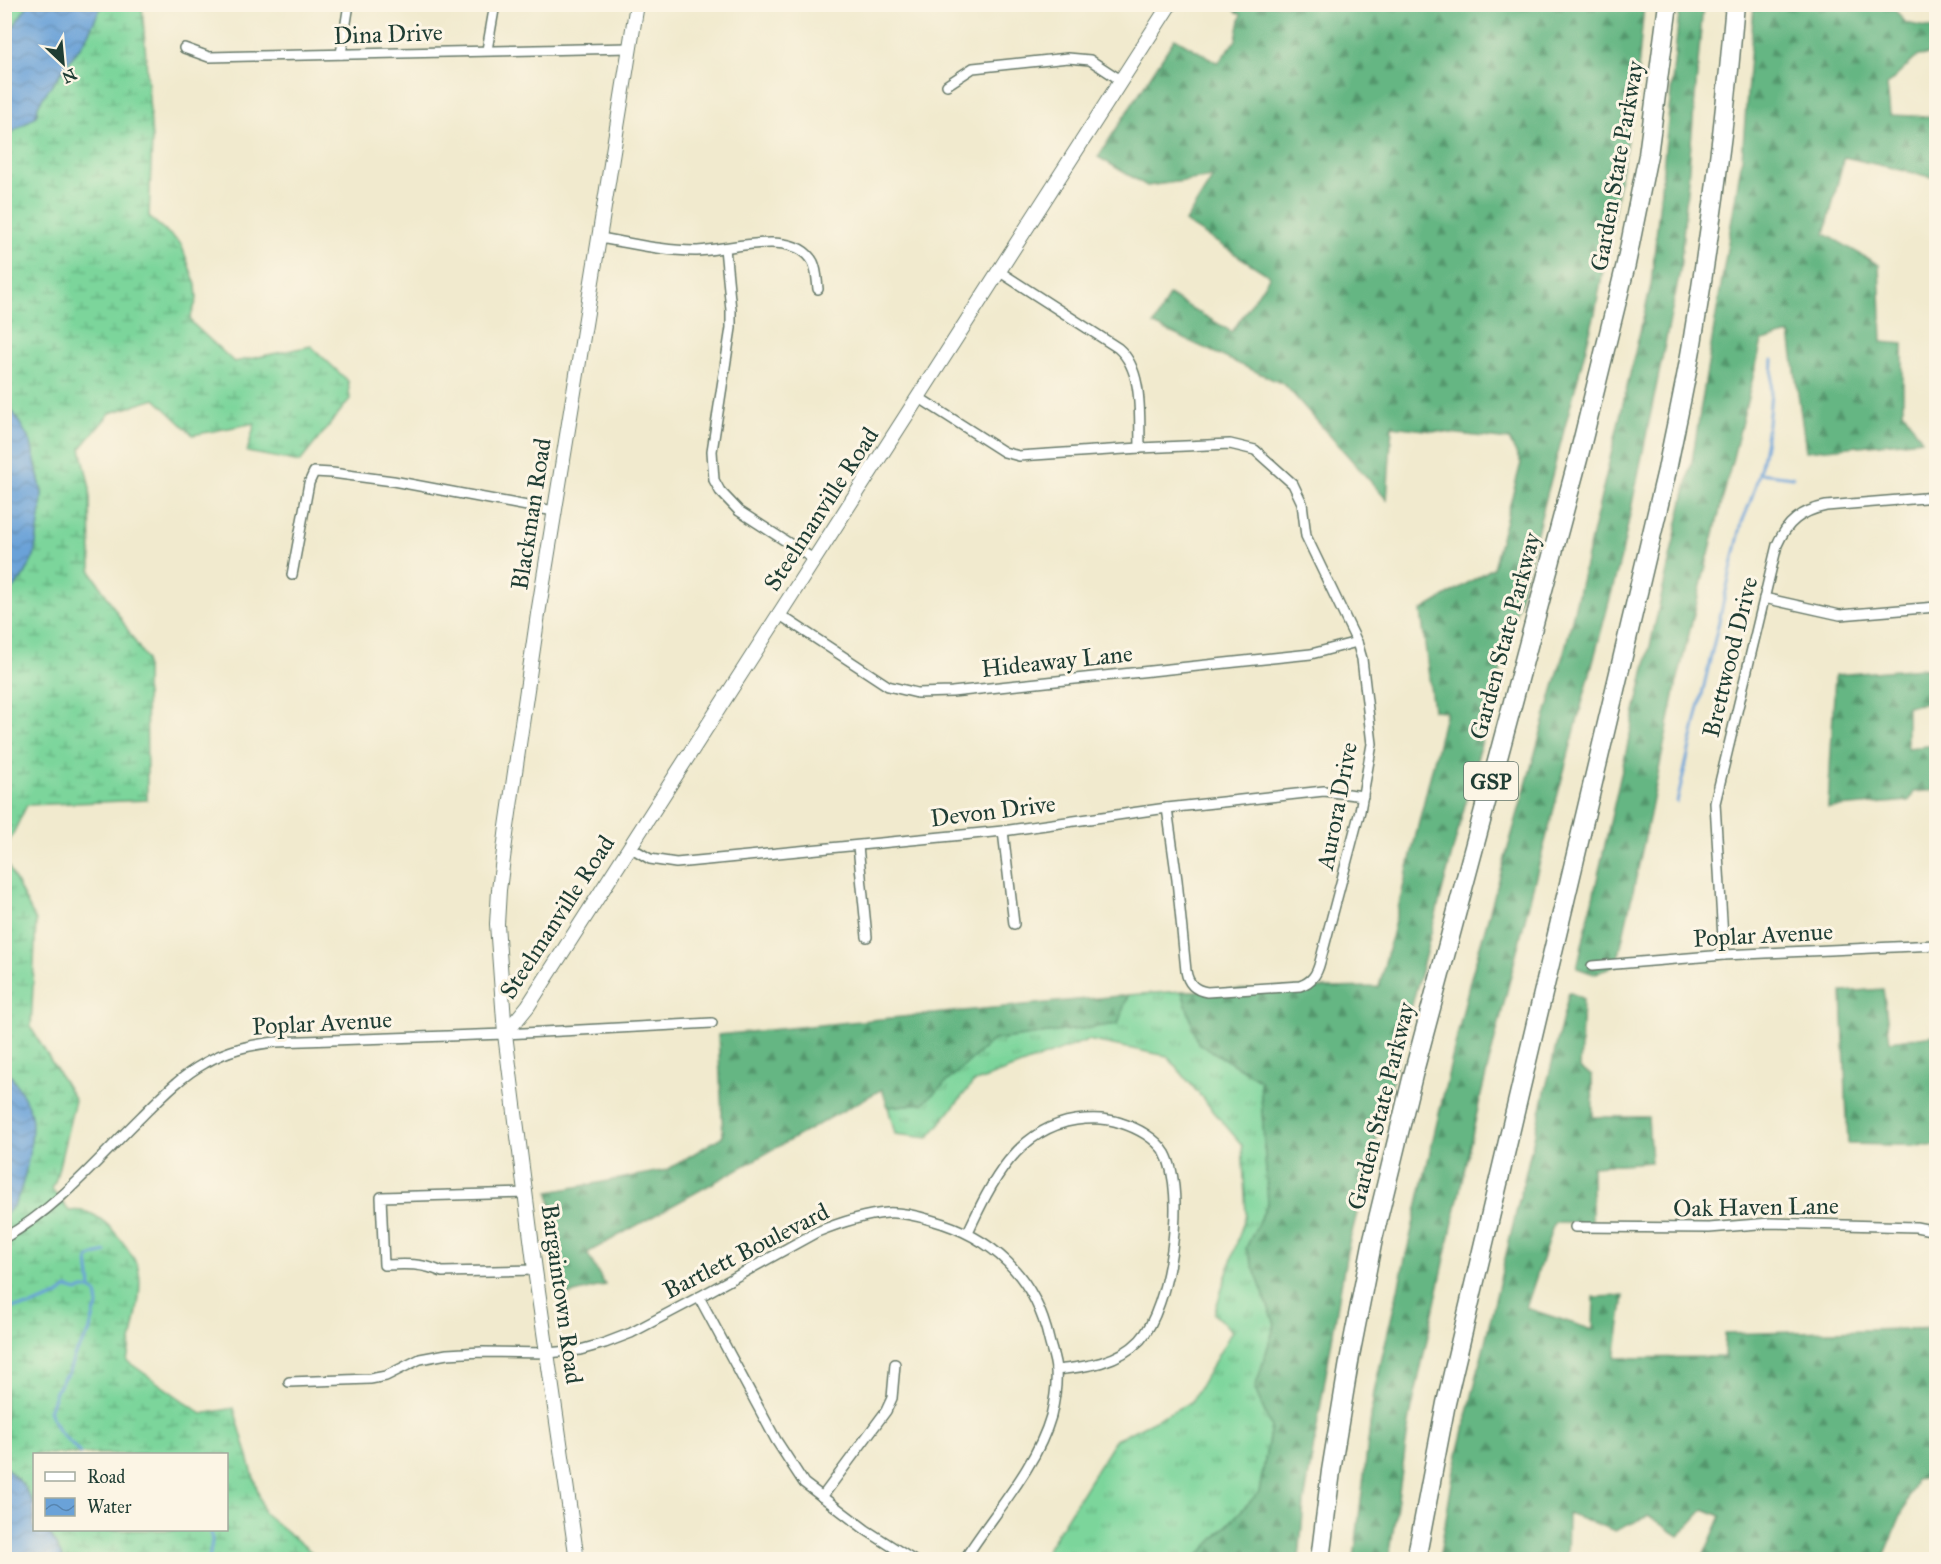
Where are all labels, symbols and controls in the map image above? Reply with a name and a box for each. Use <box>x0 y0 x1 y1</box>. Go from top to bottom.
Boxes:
street label: Dina Drive <box>333 17 443 51</box>
north arrow <box>33 33 93 93</box>
street label: Garden State Parkway <box>1584 58 1650 273</box>
text: N <box>59 65 80 88</box>
street label: Steelmanville Road <box>757 422 885 596</box>
street label: Blackman Road <box>504 436 558 592</box>
street label: Garden State Parkway <box>1463 529 1547 743</box>
street label: Brettwood Drive <box>1696 574 1764 740</box>
street label: Hideaway Lane <box>980 638 1134 684</box>
street label: Aurora Drive <box>1310 740 1364 873</box>
road number: GSP <box>1464 762 1518 800</box>
street label: Devon Drive <box>929 788 1057 834</box>
street label: Steelmanville Road <box>493 830 621 1004</box>
street label: Poplar Avenue <box>1692 916 1834 954</box>
street label: Garden State Parkway <box>1341 998 1421 1213</box>
street label: Poplar Avenue <box>251 1004 393 1042</box>
street label: Oak Haven Lane <box>1673 1191 1839 1223</box>
street label: Bartlett Boulevard <box>658 1196 834 1306</box>
street label: Bargaintown Road <box>535 1202 589 1386</box>
legend <box>33 1453 228 1531</box>
text: Road <box>87 1466 125 1488</box>
text: Water <box>87 1496 132 1518</box>

